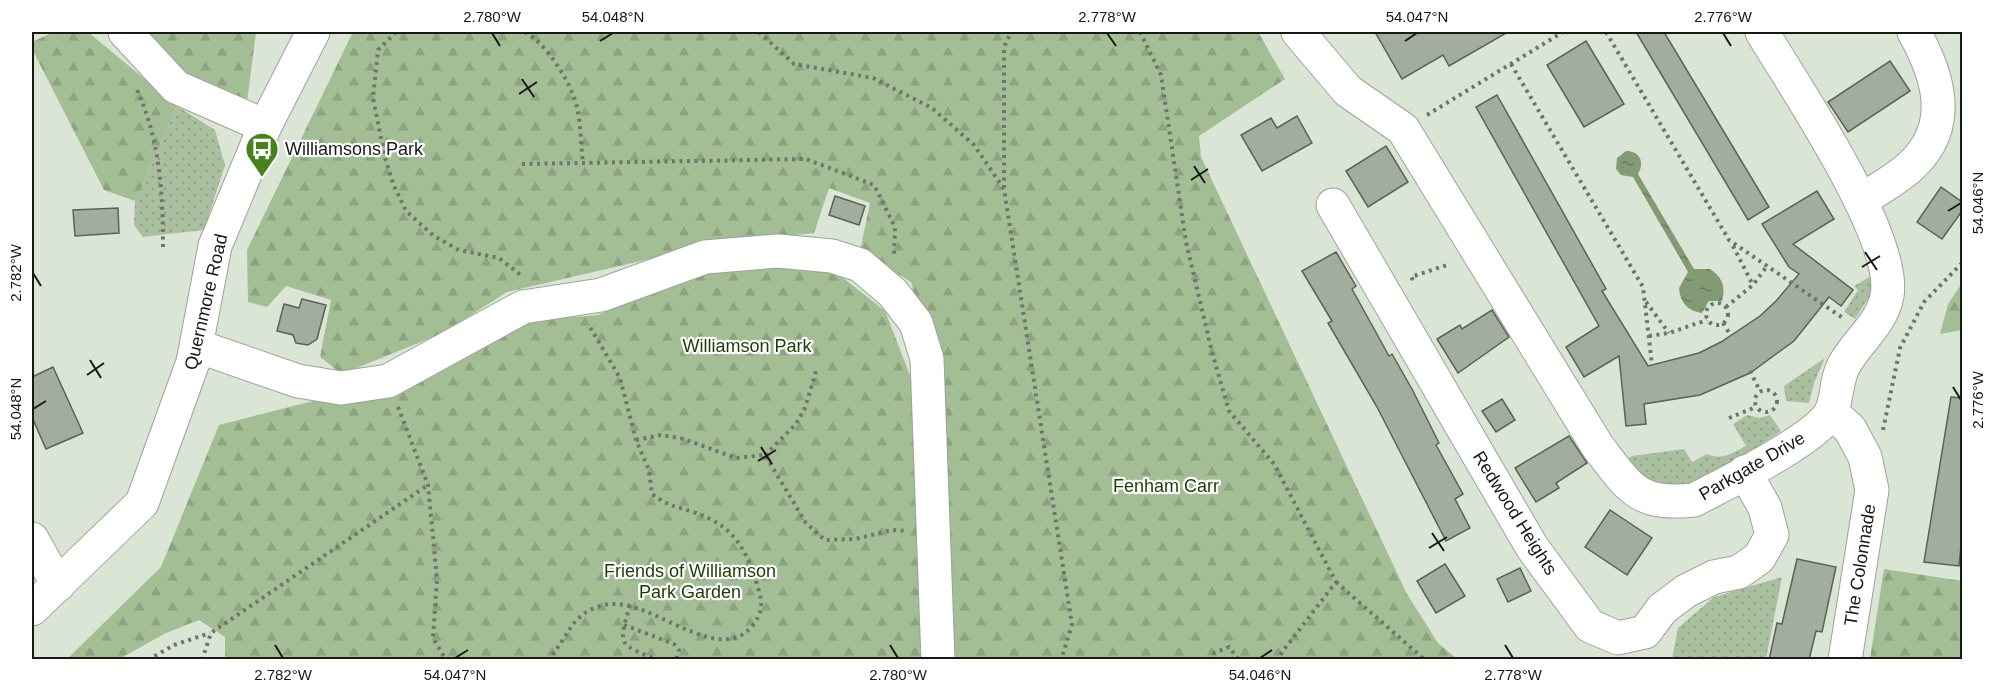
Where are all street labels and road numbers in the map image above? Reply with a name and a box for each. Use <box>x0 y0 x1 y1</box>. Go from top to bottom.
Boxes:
street label: Quernmore Road <box>181 232 231 372</box>
street label: Parkgate Drive <box>1695 428 1809 504</box>
street label: Redwood Heights <box>1469 447 1561 579</box>
street label: The Colonnade <box>1840 503 1880 627</box>

